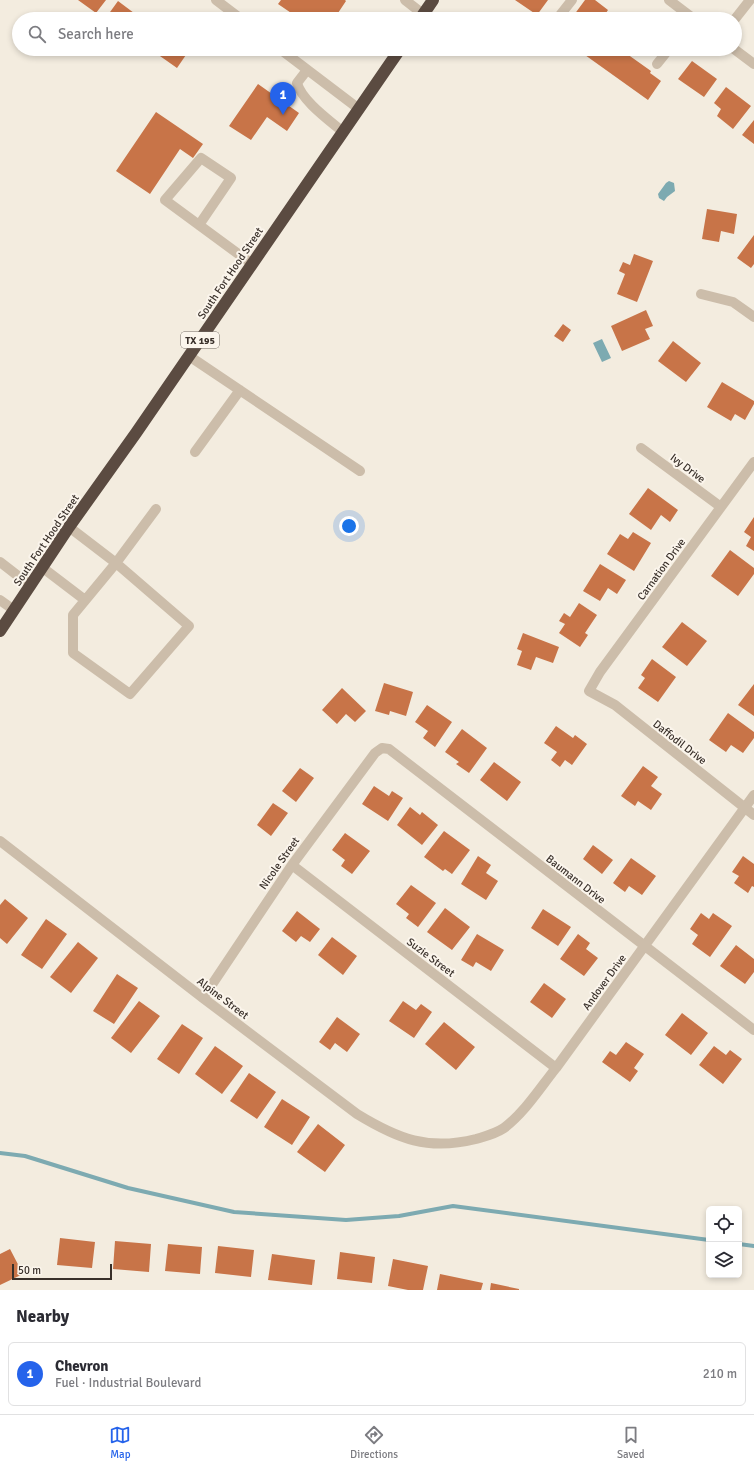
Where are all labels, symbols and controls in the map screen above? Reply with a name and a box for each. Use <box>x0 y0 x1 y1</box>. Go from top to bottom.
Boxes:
search box <box>12 12 742 56</box>
icon: search <box>26 23 48 45</box>
text: Search here <box>58 25 134 43</box>
pin: 1 <box>270 82 296 115</box>
street label: South Fort Hood Street <box>195 225 266 322</box>
road number: TX 195 <box>181 332 219 348</box>
street label: Ivy Drive <box>668 451 708 486</box>
street label: South Fort Hood Street <box>11 492 82 589</box>
your location <box>339 516 359 536</box>
street label: Carnation Drive <box>635 536 688 603</box>
street label: Daffodil Drive <box>650 717 709 767</box>
street label: Nicole Street <box>257 834 302 892</box>
street label: Baumann Drive <box>543 852 608 907</box>
street label: Suzie Street <box>404 935 457 980</box>
street label: Andover Drive <box>580 952 629 1013</box>
street label: Alpine Street <box>194 975 251 1022</box>
map controls <box>706 1206 742 1278</box>
button: locate <box>706 1206 742 1242</box>
button: layers <box>706 1242 742 1278</box>
scale bar <box>12 1262 112 1281</box>
text: 50 m <box>18 1264 41 1277</box>
text: Nearby <box>16 1306 69 1327</box>
text: Chevron <box>55 1357 109 1375</box>
text: 1 <box>26 1366 34 1382</box>
text: 210 m <box>703 1366 737 1382</box>
text: Fuel · Industrial Boulevard <box>55 1375 201 1391</box>
tab: Map <box>109 1424 131 1461</box>
tab: Directions <box>350 1424 398 1461</box>
tab: Saved <box>617 1424 645 1461</box>

